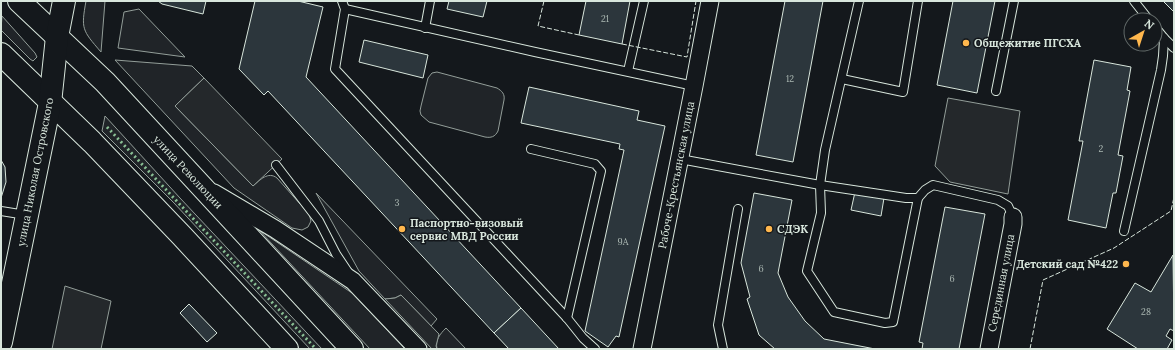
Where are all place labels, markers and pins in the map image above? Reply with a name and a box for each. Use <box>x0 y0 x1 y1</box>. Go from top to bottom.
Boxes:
place label: Общежитие ПГСХА <box>974 36 1082 50</box>
marker: Общежитие ПГСХА <box>961 38 971 48</box>
place label: Паспортно-визовый сервис МВД России <box>410 216 523 243</box>
place label: СДЭК <box>777 222 808 236</box>
marker: Паспортно-визовый сервис МВД России <box>397 224 407 234</box>
marker: СДЭК <box>764 224 774 234</box>
place label: Детский сад №422 <box>1016 257 1118 271</box>
marker: Детский сад №422 <box>1121 259 1131 269</box>

